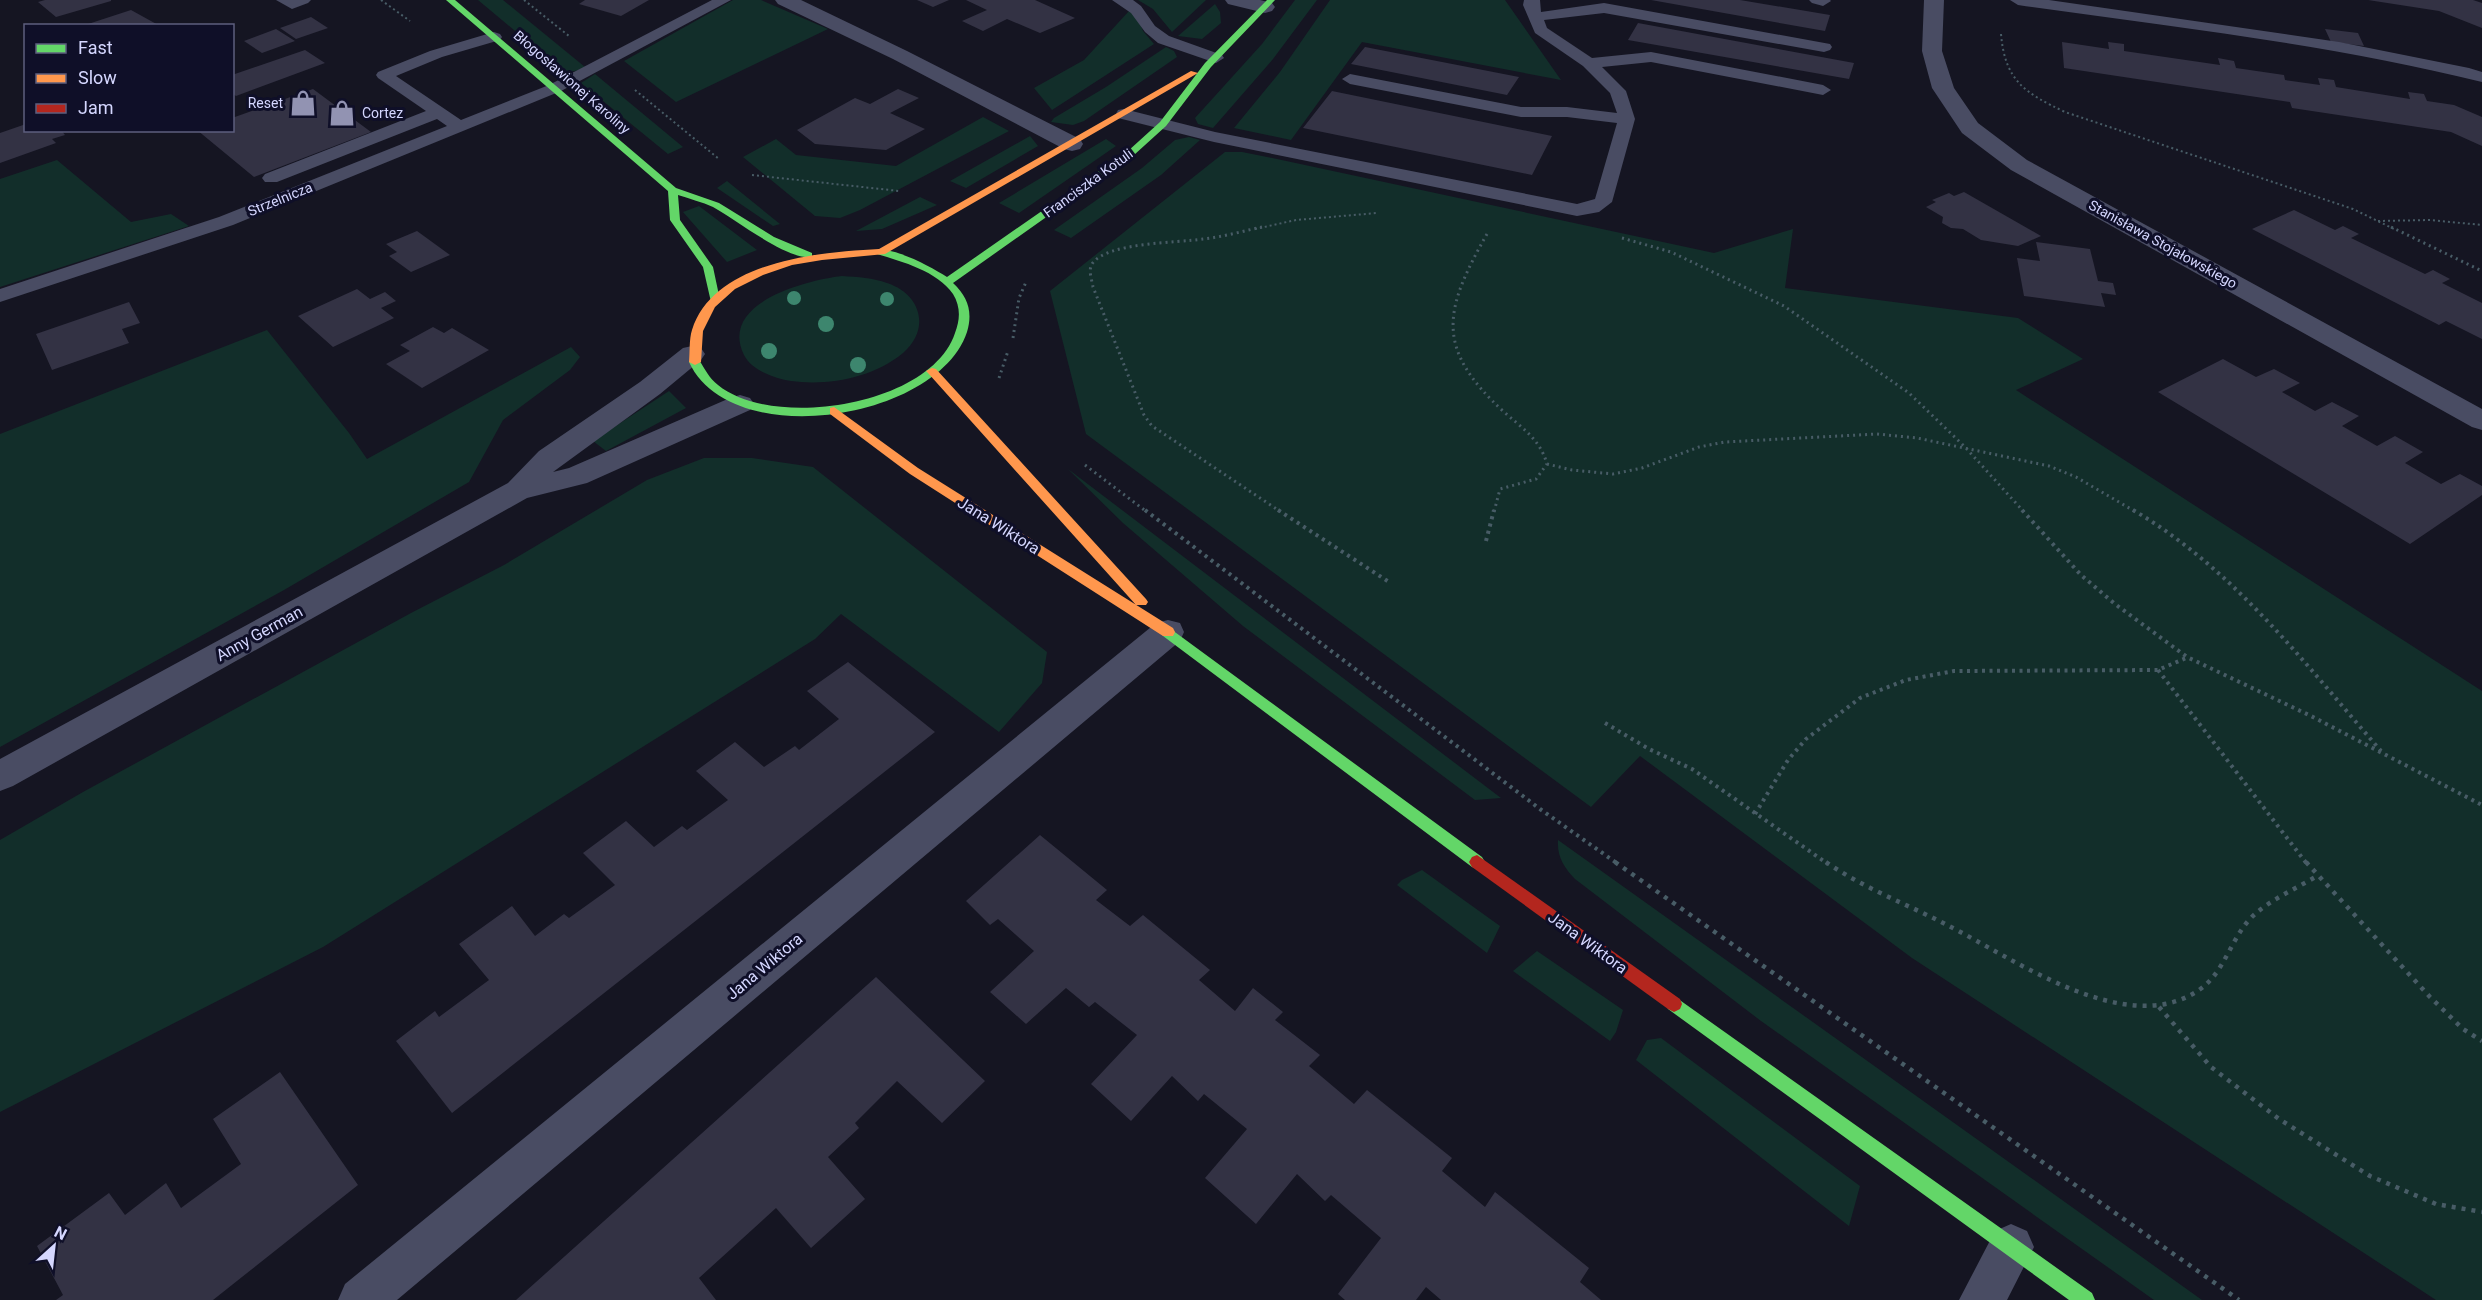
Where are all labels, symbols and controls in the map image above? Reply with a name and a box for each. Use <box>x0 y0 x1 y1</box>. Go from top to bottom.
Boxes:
legend <box>24 24 234 132</box>
street label: Błogosławionej Karoliny <box>511 27 634 137</box>
text: Fast <box>78 37 113 58</box>
text: Slow <box>78 67 117 88</box>
shop icon: Reset <box>288 88 318 118</box>
place label: Reset <box>248 95 283 111</box>
text: Jam <box>78 97 114 118</box>
shop icon: Cortez <box>327 98 357 128</box>
place label: Cortez <box>362 105 403 121</box>
street label: Franciszka Kotuli <box>1040 145 1136 221</box>
street label: Strzelnicza <box>245 179 315 219</box>
street label: Stanisława Stojałowskiego <box>2086 197 2240 291</box>
street label: Jana Wiktora <box>954 493 1043 558</box>
street label: Anny German <box>213 602 306 665</box>
street label: Jana Wiktora <box>1544 907 1631 977</box>
street label: Jana Wiktora <box>722 929 806 1004</box>
north arrow <box>24 1216 84 1276</box>
text: N <box>51 1222 70 1244</box>

